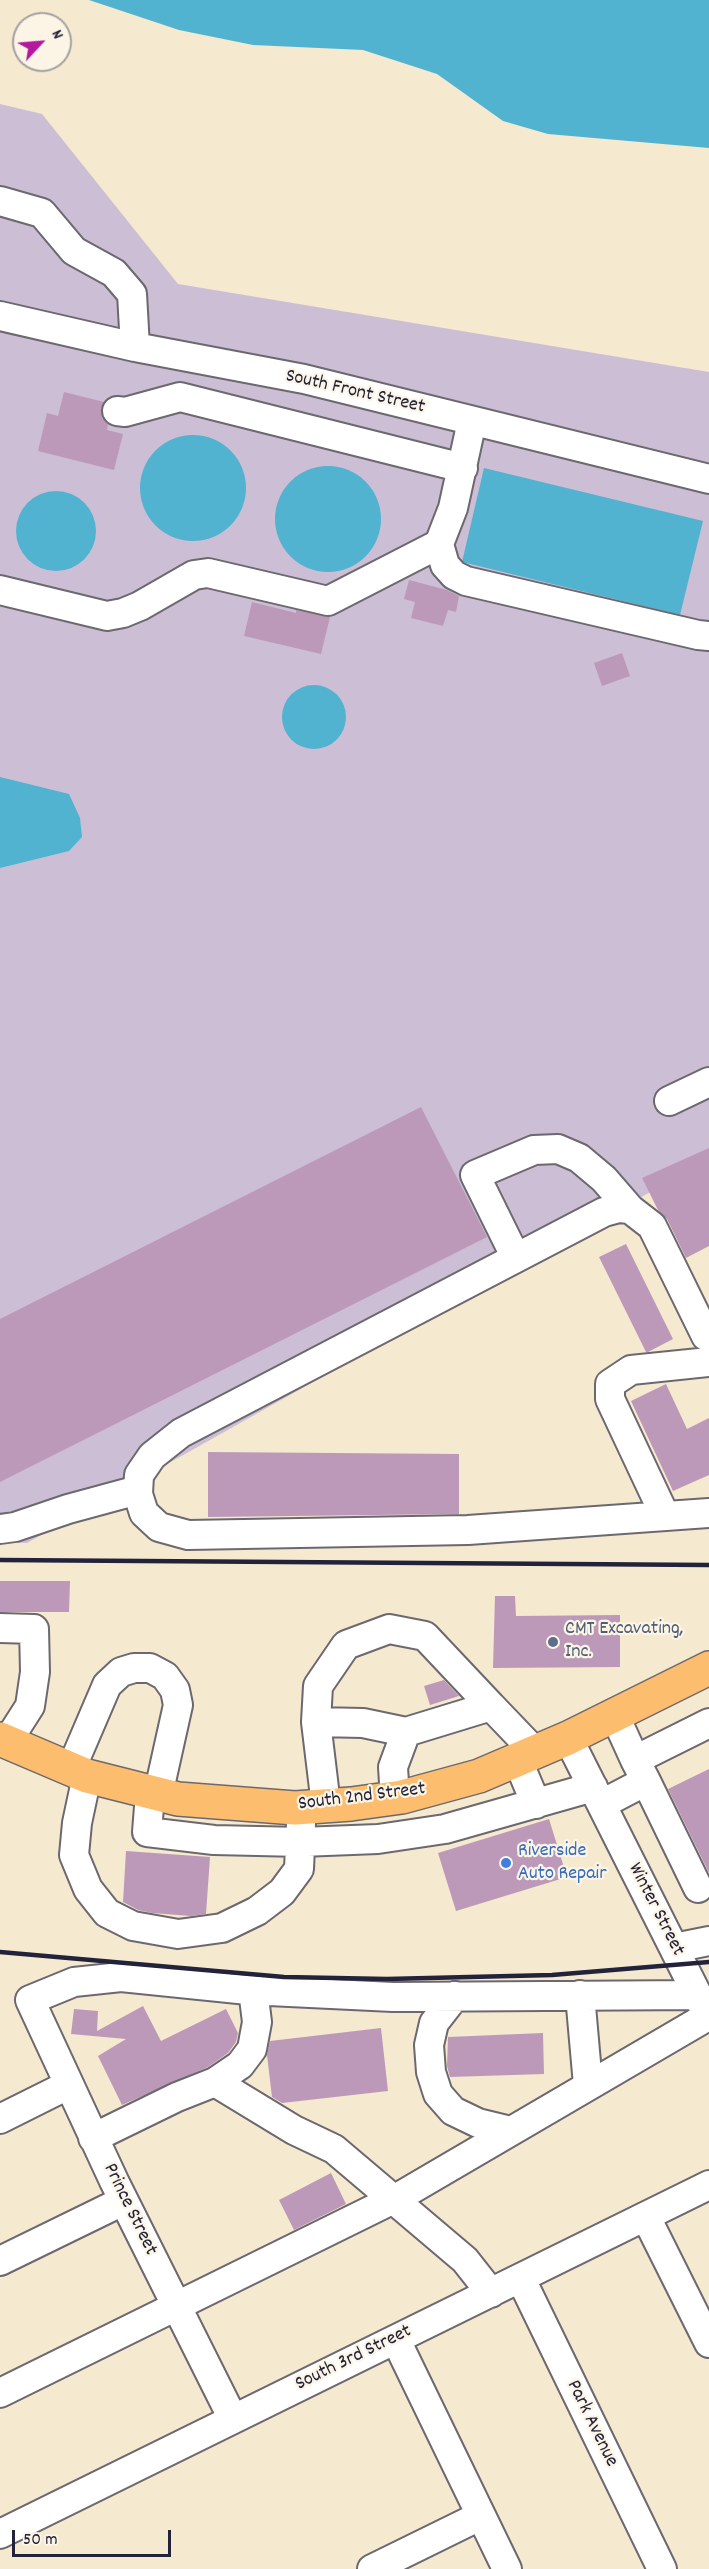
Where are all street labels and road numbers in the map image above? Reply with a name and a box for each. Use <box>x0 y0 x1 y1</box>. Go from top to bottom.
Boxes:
street label: South Front Street <box>283 365 427 421</box>
street label: South 2nd Street <box>297 1778 427 1818</box>
street label: Winter Street <box>621 1859 689 1961</box>
street label: Prince Street <box>96 2160 162 2260</box>
street label: South 3rd Street <box>292 2321 416 2397</box>
street label: Park Avenue <box>560 2377 622 2471</box>

